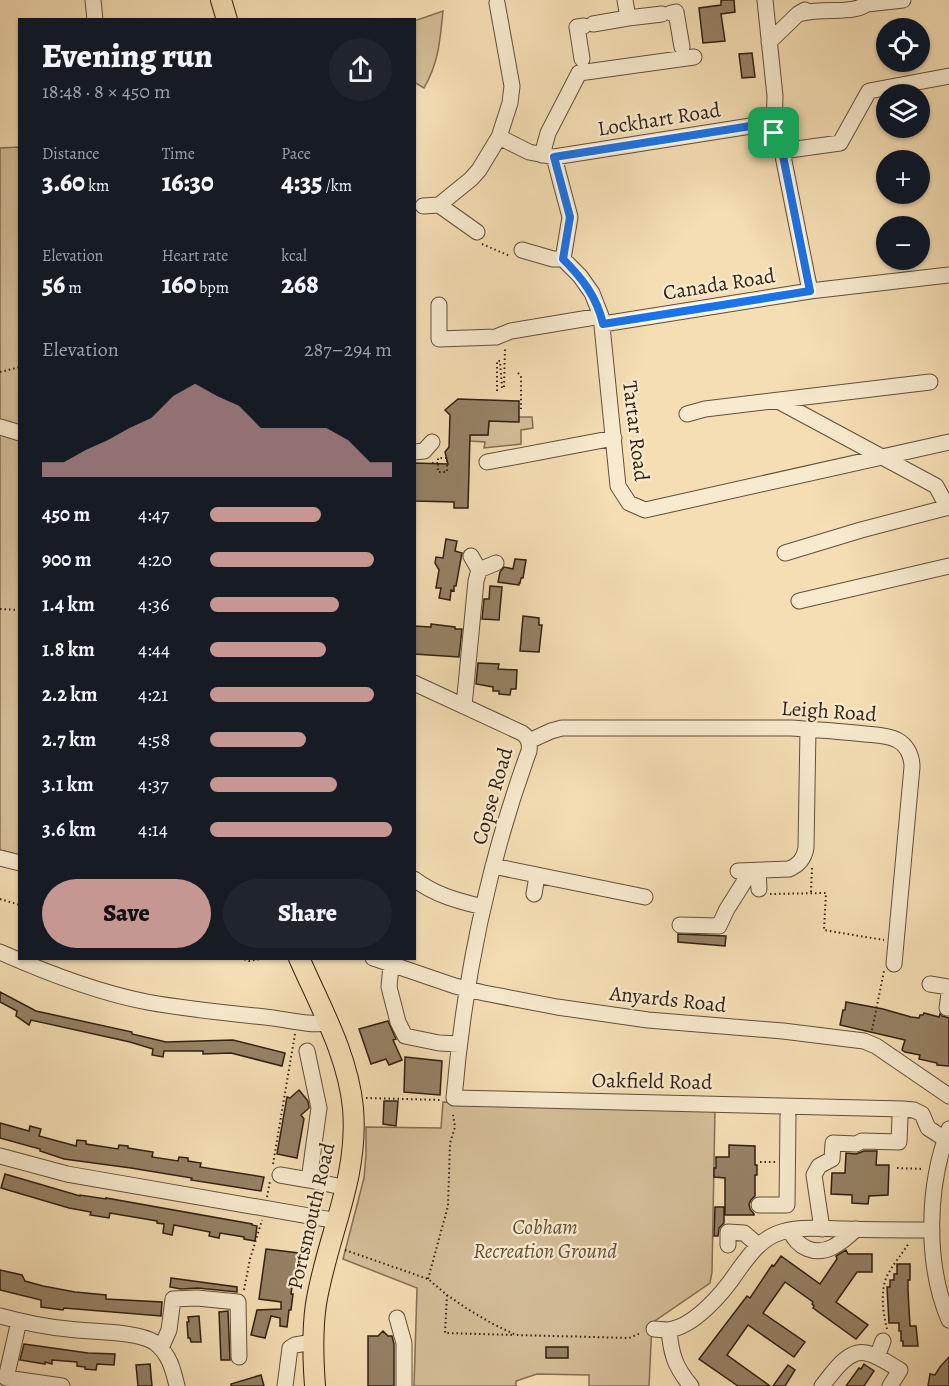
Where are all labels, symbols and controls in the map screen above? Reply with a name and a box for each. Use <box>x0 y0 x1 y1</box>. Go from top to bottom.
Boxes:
map controls <box>876 18 930 270</box>
button: locate <box>876 18 930 72</box>
text: Evening run <box>42 33 213 78</box>
button: share <box>329 38 392 101</box>
text: 18:48 · 8 × 450 m <box>42 78 171 105</box>
button: layers <box>876 84 930 138</box>
street label: Lockhart Road <box>595 95 723 143</box>
pin <box>748 107 799 158</box>
icon: arrive <box>757 116 790 149</box>
text: Distance <box>42 143 99 165</box>
text: Time <box>162 143 195 165</box>
text: Pace <box>281 143 311 165</box>
button: + <box>876 150 930 204</box>
text: 3.60 <box>42 165 85 200</box>
text: 16:30 <box>162 165 214 200</box>
text: 4:35 <box>281 165 322 200</box>
text: km <box>85 175 109 197</box>
text: /km <box>322 175 352 197</box>
button: − <box>876 216 930 270</box>
text: Elevation <box>42 245 103 267</box>
text: Heart rate <box>162 245 228 267</box>
text: kcal <box>281 245 307 267</box>
street label: Canada Road <box>661 261 778 307</box>
text: 56 <box>42 267 65 302</box>
text: 160 <box>162 267 196 302</box>
text: 268 <box>281 267 319 302</box>
text: m <box>65 277 82 299</box>
text: bpm <box>196 277 229 299</box>
text: Elevation <box>42 336 119 363</box>
text: 287–294 m <box>304 336 392 363</box>
street label: Tartar Road <box>616 379 656 483</box>
text: 450 m <box>42 501 90 528</box>
text: 4:47 <box>138 501 169 528</box>
text: 900 m <box>42 546 92 573</box>
text: 4:20 <box>138 546 172 573</box>
text: 1.4 km <box>42 591 95 618</box>
text: 4:36 <box>138 591 169 618</box>
text: 1.8 km <box>42 636 95 663</box>
text: 4:44 <box>138 636 170 663</box>
text: 2.2 km <box>42 681 97 708</box>
text: 4:21 <box>138 681 168 708</box>
street label: Leigh Road <box>780 694 878 728</box>
text: 2.7 km <box>42 726 96 753</box>
text: 4:58 <box>138 726 170 753</box>
street label: Copse Road <box>465 743 519 848</box>
text: 3.1 km <box>42 771 94 798</box>
text: 4:37 <box>138 771 169 798</box>
text: 3.6 km <box>42 816 96 843</box>
text: 4:14 <box>138 816 168 843</box>
button: Save <box>42 879 211 948</box>
button: Share <box>223 879 392 948</box>
street label: Anyards Road <box>607 979 728 1019</box>
street label: Oakfield Road <box>591 1066 713 1096</box>
street label: Portsmouth Road <box>281 1139 342 1292</box>
park label: Cobham Recreation Ground <box>473 1213 617 1265</box>

